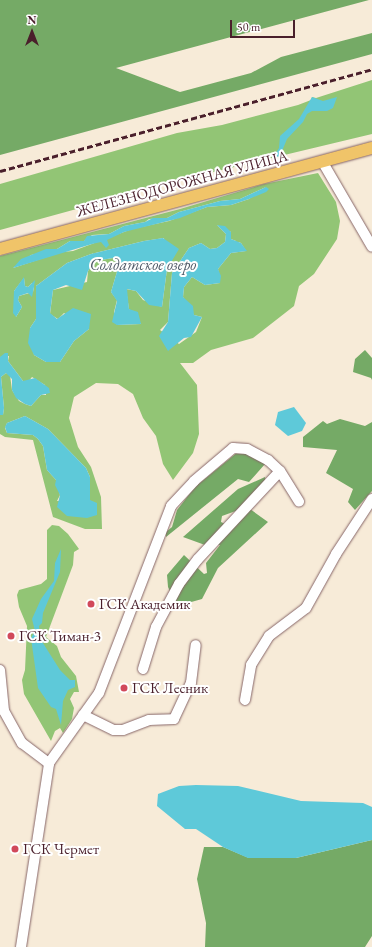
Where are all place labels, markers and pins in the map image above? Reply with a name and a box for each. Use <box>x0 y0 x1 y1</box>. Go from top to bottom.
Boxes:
place label: ГСК Академик <box>99 595 190 613</box>
marker: ГСК Академик <box>86 599 96 609</box>
place label: ГСК Тиман-3 <box>19 627 101 645</box>
marker: ГСК Тиман-3 <box>6 631 16 641</box>
place label: ГСК Лесник <box>132 679 208 697</box>
marker: ГСК Лесник <box>119 683 129 693</box>
place label: ГСК Чермет <box>23 840 99 858</box>
marker: ГСК Чермет <box>10 844 20 854</box>

